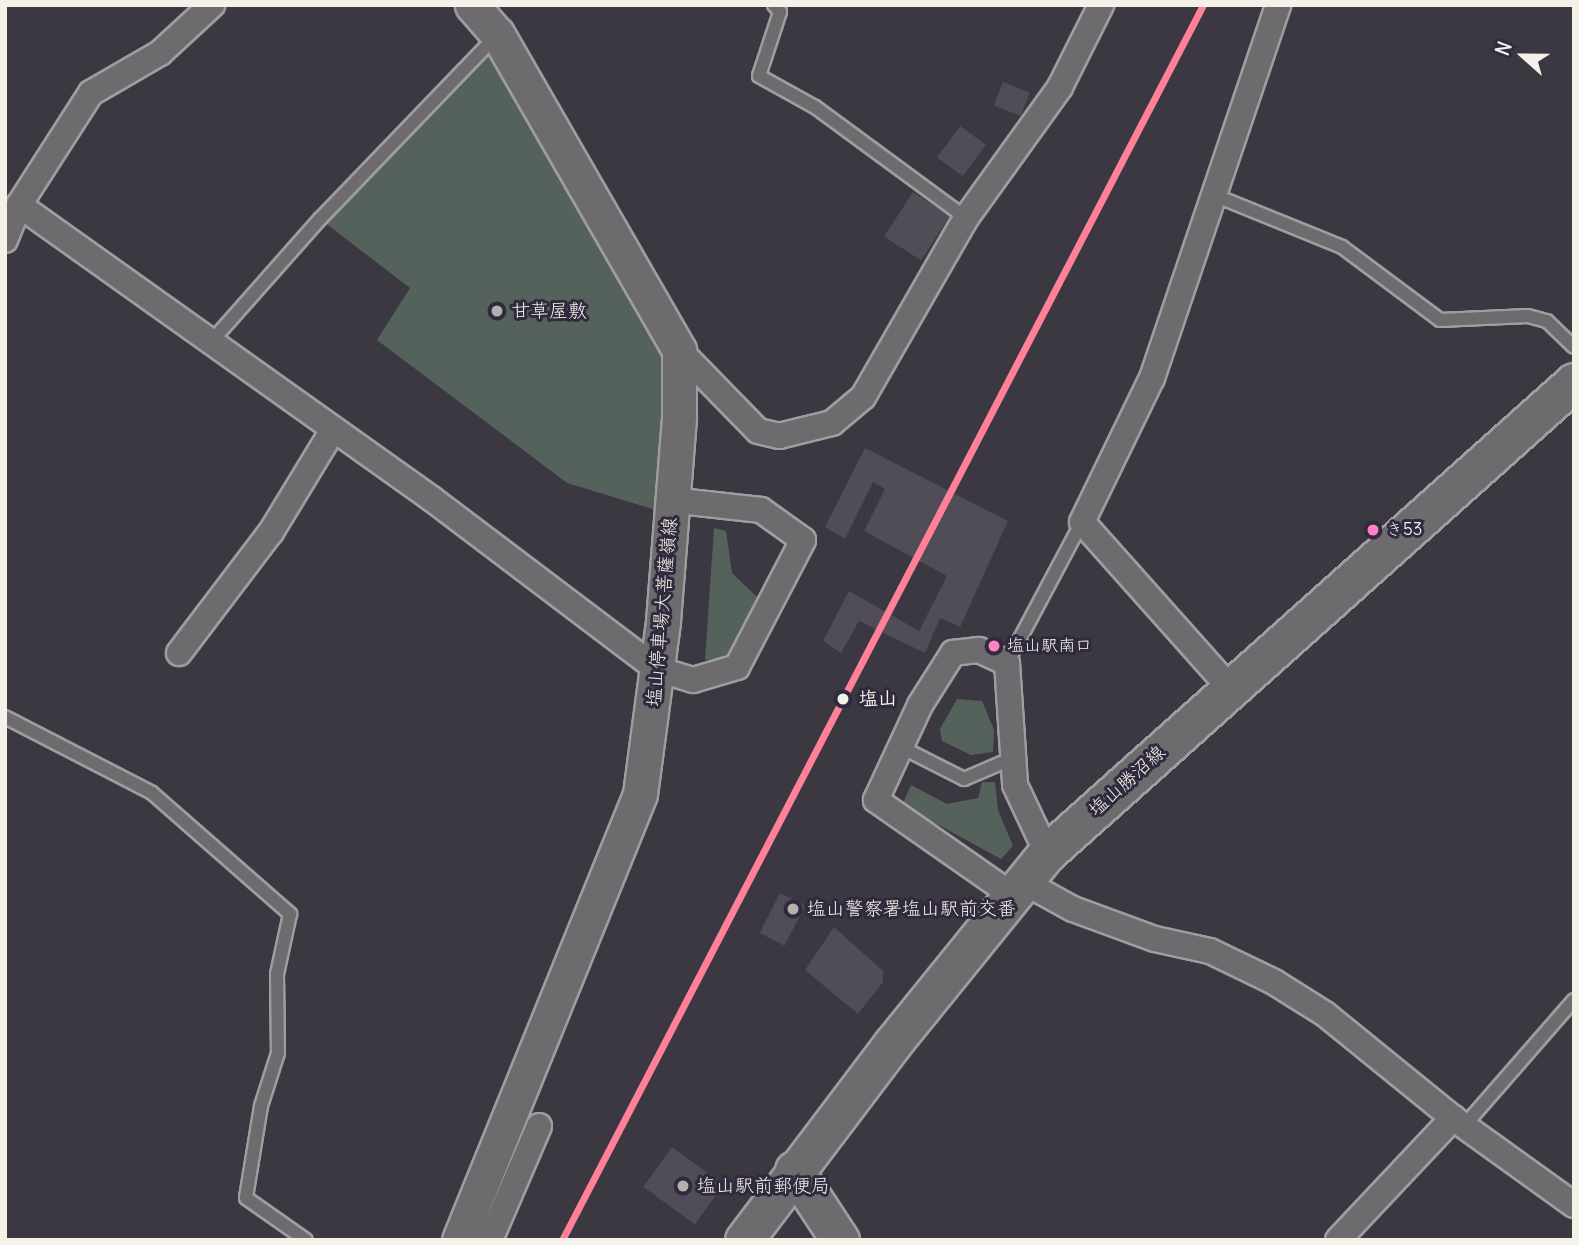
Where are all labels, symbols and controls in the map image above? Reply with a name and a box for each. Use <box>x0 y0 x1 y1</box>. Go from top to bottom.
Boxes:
north arrow <box>1488 21 1558 91</box>
text: N <box>1490 38 1517 59</box>
place label: 甘草屋敷 <box>511 300 587 322</box>
marker: 甘草屋敷 <box>489 303 505 319</box>
street label: 塩山停車場大菩薩嶺線 <box>642 516 682 708</box>
place label: き53 <box>1386 520 1422 540</box>
marker: き53 <box>1366 523 1380 537</box>
place label: 塩山駅南口 <box>1007 636 1092 656</box>
marker: 塩山駅南口 <box>987 639 1001 653</box>
place label: 塩山 <box>859 688 897 710</box>
marker: 塩山 <box>833 689 853 709</box>
street label: 塩山勝沼線 <box>1084 741 1170 821</box>
place label: 塩山警察署塩山駅前交番 <box>807 898 1016 920</box>
marker: 塩山警察署塩山駅前交番 <box>785 901 801 917</box>
place label: 塩山駅前郵便局 <box>697 1175 830 1197</box>
marker: 塩山駅前郵便局 <box>675 1178 691 1194</box>

